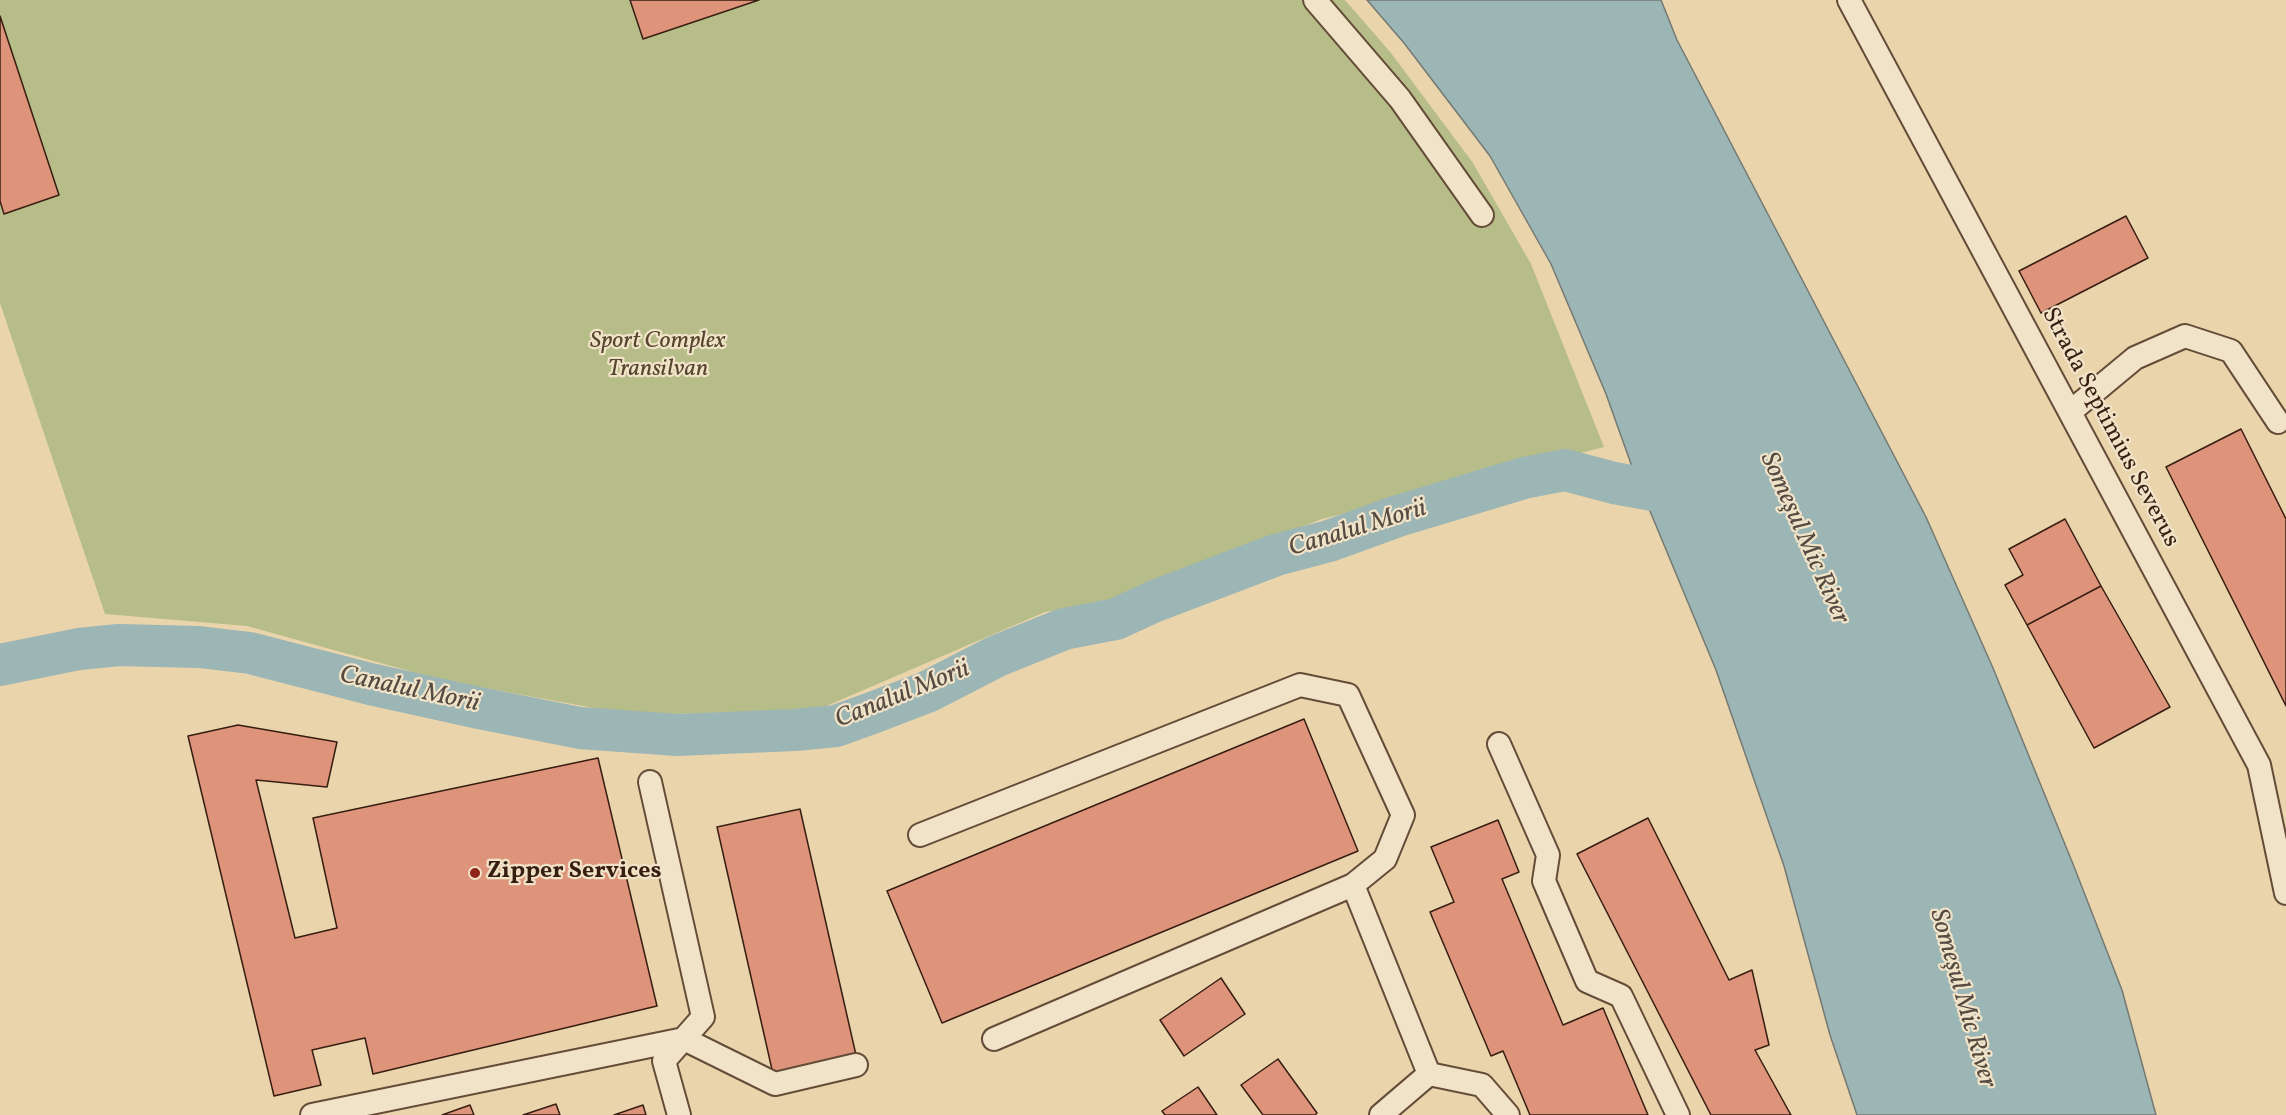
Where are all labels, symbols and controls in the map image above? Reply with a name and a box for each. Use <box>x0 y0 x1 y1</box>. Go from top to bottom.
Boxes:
street label: Strada Septimius Severus <box>2034 303 2184 553</box>
park label: Sport Complex Transilvan <box>590 329 726 385</box>
water label: Someşul Mic River <box>1751 448 1855 630</box>
water label: Canalul Morii <box>1285 494 1431 566</box>
water label: Canalul Morii <box>831 655 975 737</box>
water label: Canalul Morii <box>336 661 482 721</box>
place label: Zipper Services <box>487 859 662 887</box>
marker: Zipper Services <box>468 866 482 880</box>
water label: Someşul Mic River <box>1921 906 2001 1092</box>

